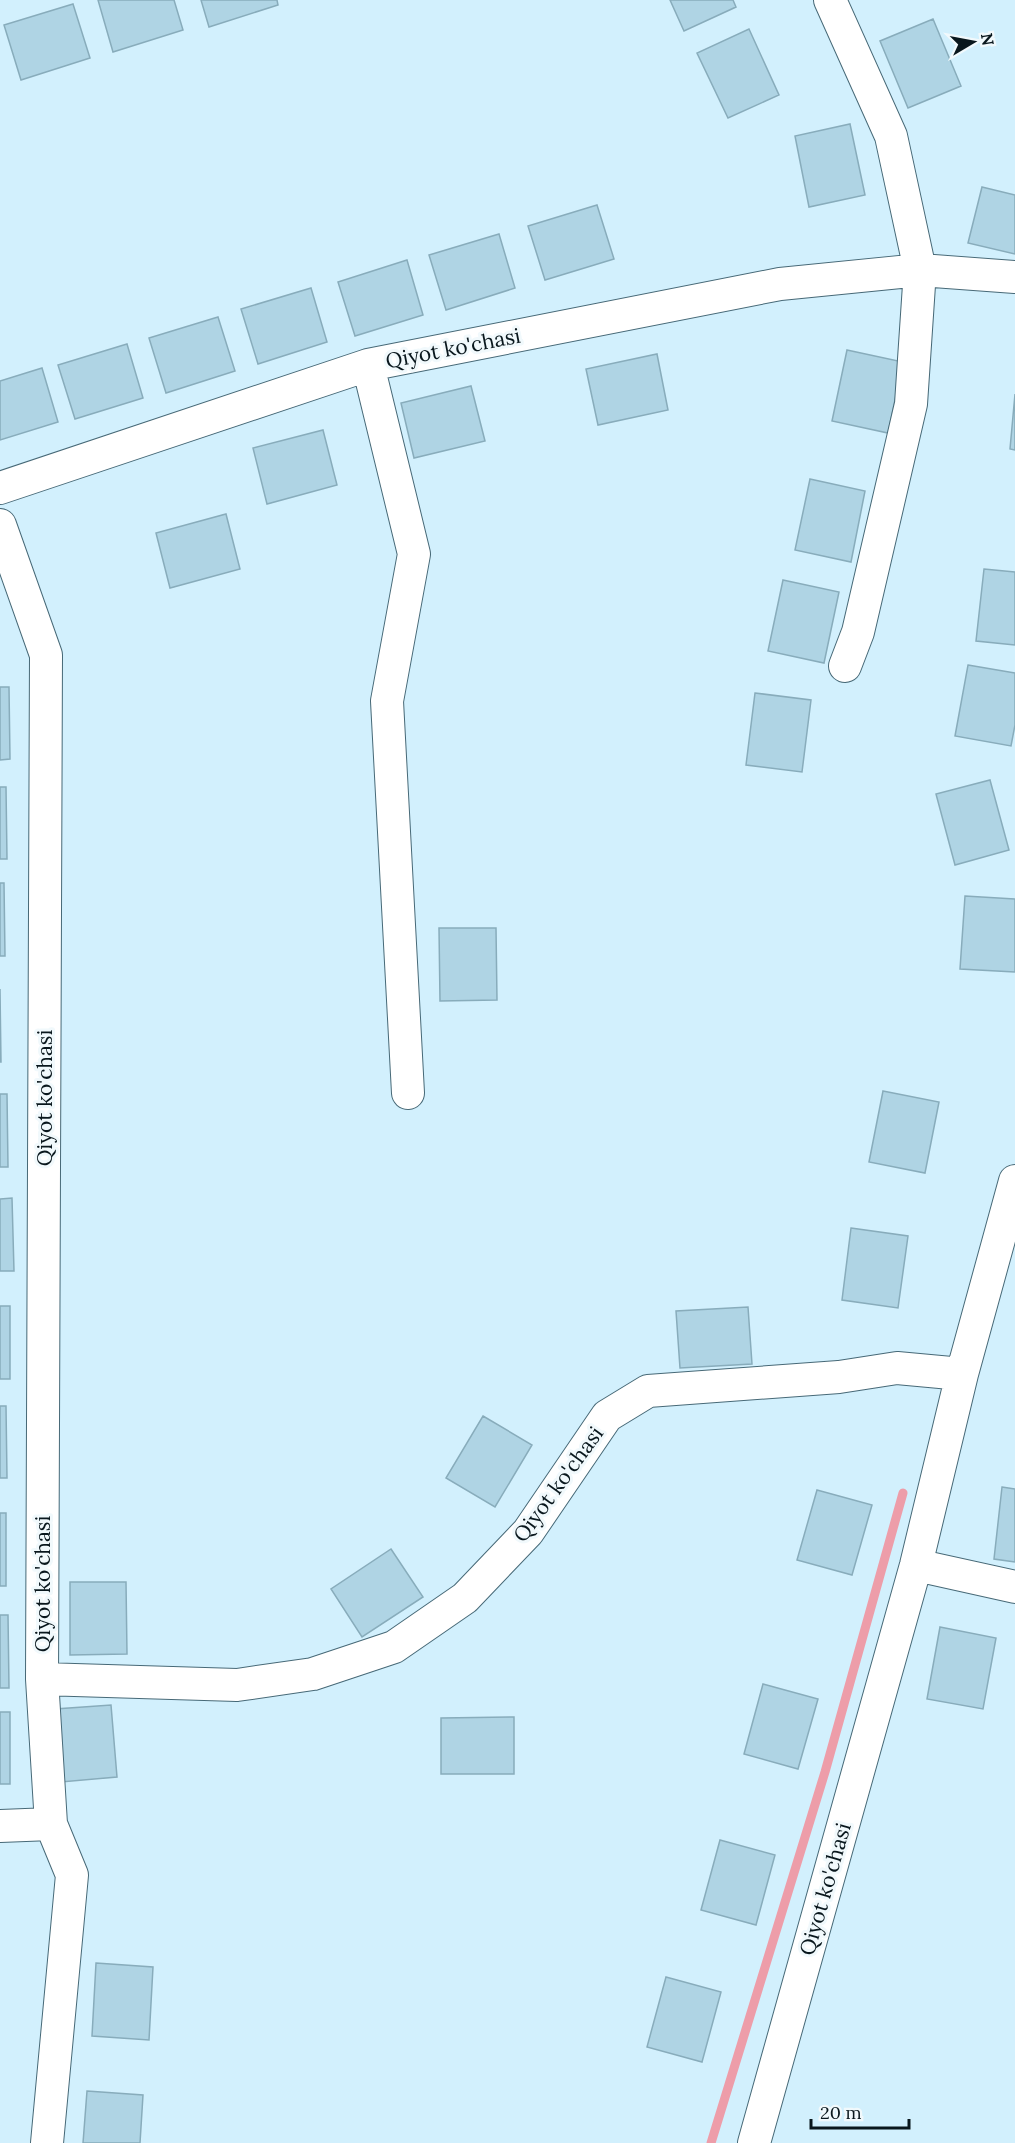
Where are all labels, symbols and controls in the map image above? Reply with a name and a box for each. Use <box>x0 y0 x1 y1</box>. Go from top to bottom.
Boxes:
north arrow <box>943 12 1003 72</box>
text: N <box>977 32 999 47</box>
street label: Qiyot ko'chasi <box>383 322 523 374</box>
street label: Qiyot ko'chasi <box>31 1030 58 1166</box>
street label: Qiyot ko'chasi <box>507 1421 609 1547</box>
street label: Qiyot ko'chasi <box>29 1516 56 1652</box>
street label: Qiyot ko'chasi <box>793 1819 857 1958</box>
scale bar <box>811 2092 908 2130</box>
text: 20 m <box>820 2101 862 2124</box>

